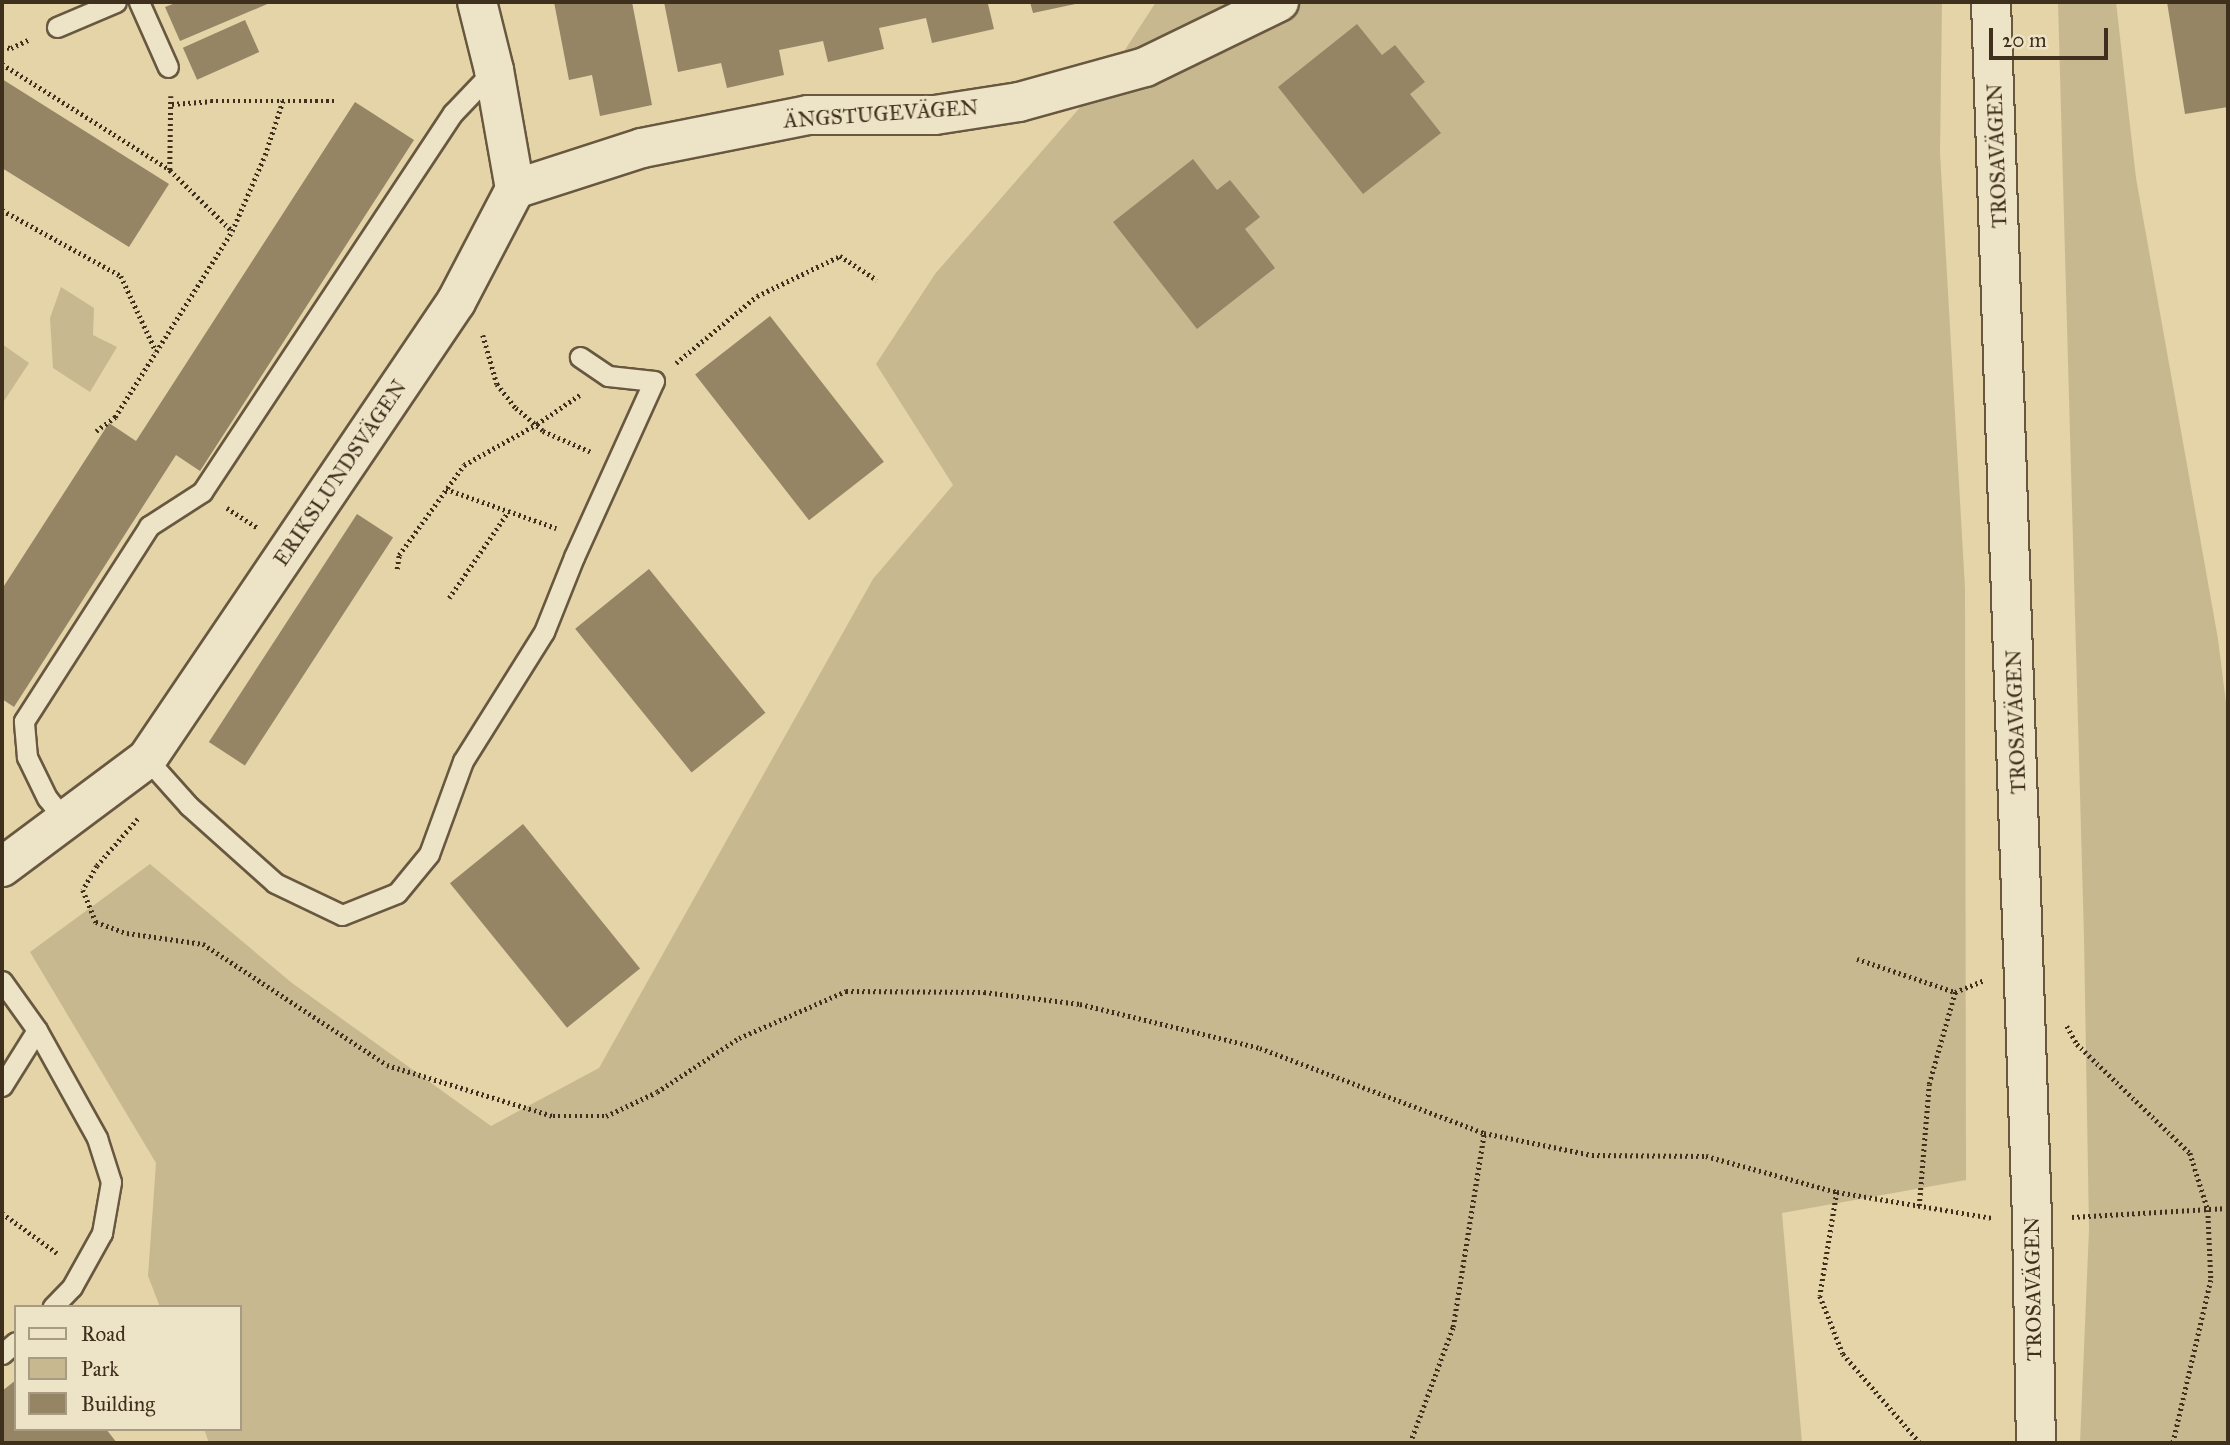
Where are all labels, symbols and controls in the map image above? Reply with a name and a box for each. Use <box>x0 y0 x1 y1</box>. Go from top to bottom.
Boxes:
scale bar <box>1992 14 2111 58</box>
text: 20 m <box>2002 27 2047 53</box>
street label: TROSAVÄGEN <box>1982 83 2012 229</box>
street label: ÄNGSTUGEVÄGEN <box>783 95 979 133</box>
street label: ERIKSLUNDSVÄGEN <box>268 375 412 571</box>
street label: TROSAVÄGEN <box>2001 649 2031 795</box>
street label: TROSAVÄGEN <box>2019 1217 2047 1361</box>
legend <box>14 1305 242 1431</box>
text: Road <box>81 1321 126 1347</box>
text: Park <box>81 1356 119 1382</box>
text: Building <box>81 1391 155 1417</box>

